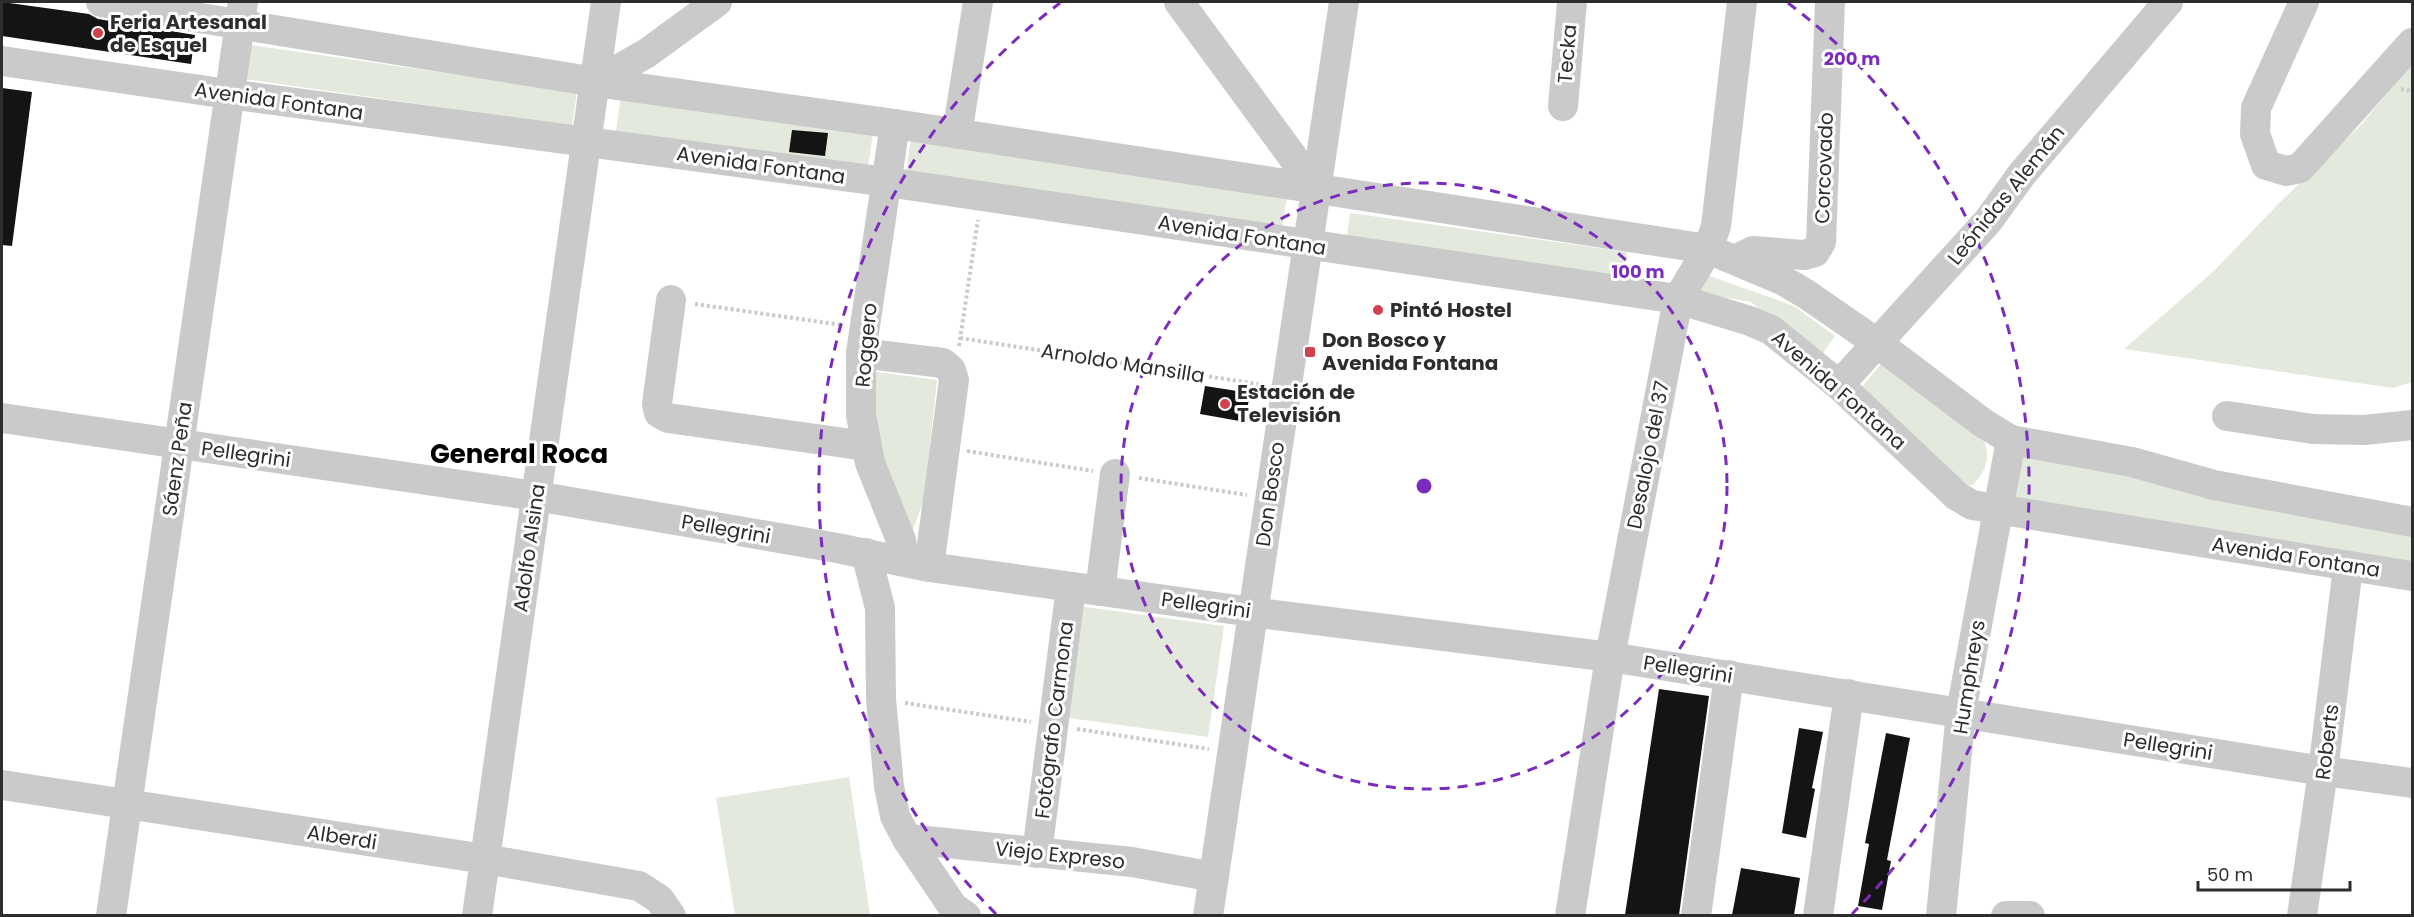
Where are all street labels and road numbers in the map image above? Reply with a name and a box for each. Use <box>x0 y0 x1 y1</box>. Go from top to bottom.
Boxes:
street label: Tecka <box>1550 23 1584 85</box>
street label: Avenida Fontana <box>193 75 365 127</box>
street label: Corcovado <box>1808 112 1840 224</box>
street label: Leónidas Alemán <box>1941 119 2071 271</box>
street label: Avenida Fontana <box>675 139 847 191</box>
street label: Avenida Fontana <box>1156 208 1328 262</box>
street label: Roggero <box>848 302 884 388</box>
street label: Avenida Fontana <box>1766 324 1912 456</box>
street label: Arnoldo Mansilla <box>1039 336 1207 390</box>
street label: Desalojo del 37 <box>1620 379 1676 531</box>
street label: Sáenz Peña <box>155 400 199 518</box>
street label: Pellegrini <box>200 434 292 474</box>
street label: Don Bosco <box>1249 440 1291 548</box>
street label: Adolfo Alsina <box>506 482 552 614</box>
street label: Pellegrini <box>679 507 773 551</box>
street label: Avenida Fontana <box>2210 530 2382 584</box>
street label: Pellegrini <box>1160 585 1252 625</box>
street label: Humphreys <box>1946 618 1992 736</box>
street label: Fotógrafo Carmona <box>1028 620 1080 820</box>
street label: Pellegrini <box>1641 648 1735 690</box>
street label: Roberts <box>2308 703 2346 781</box>
street label: Pellegrini <box>2121 725 2215 767</box>
street label: Alberdi <box>305 818 379 856</box>
street label: Viejo Expreso <box>994 834 1126 876</box>

